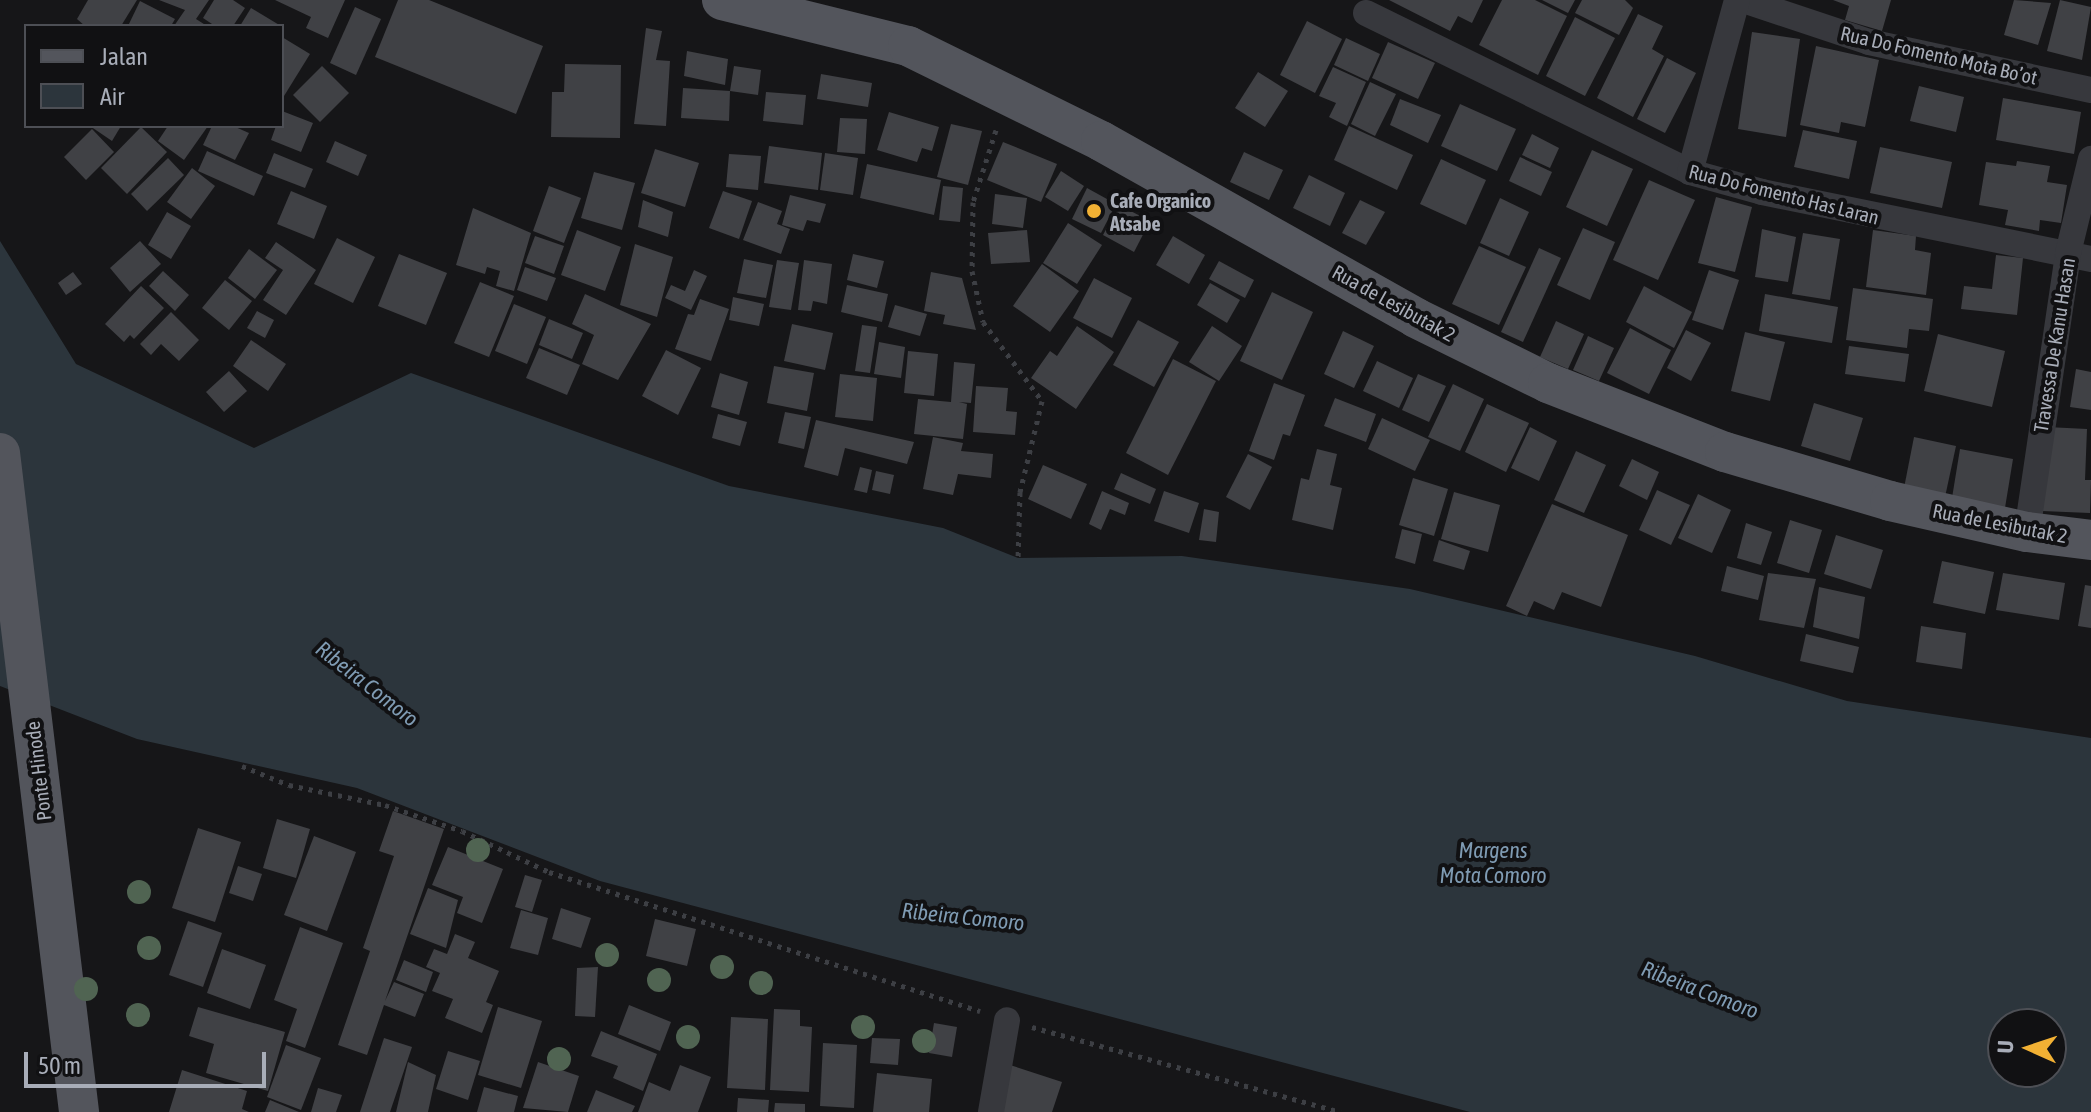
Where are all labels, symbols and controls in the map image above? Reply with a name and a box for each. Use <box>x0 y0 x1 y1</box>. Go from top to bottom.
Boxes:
street label: Rua Do Fomento Mota Bo’ot <box>1838 21 2040 89</box>
legend <box>24 24 284 128</box>
text: Jalan <box>100 43 148 70</box>
text: Air <box>100 83 124 110</box>
street label: Rua Do Fomento Has Laran <box>1686 159 1882 229</box>
place label: Cafe Organico Atsabe <box>1110 188 1211 235</box>
marker: Cafe Organico Atsabe <box>1085 202 1103 220</box>
street label: Travessa De Kanu Hasan <box>2028 256 2080 434</box>
street label: Rua de Lesibutak 2 <box>1328 259 1460 347</box>
street label: Rua de Lesibutak 2 <box>1931 498 2069 548</box>
water label: Ribeira Comoro <box>310 636 424 732</box>
street label: Ponte Hinode <box>20 720 56 822</box>
water label: Margens Mota Comoro <box>1439 837 1547 888</box>
water label: Ribeira Comoro <box>900 897 1026 937</box>
water label: Ribeira Comoro <box>1638 956 1762 1024</box>
north arrow <box>1987 1008 2067 1088</box>
scale bar <box>28 1036 270 1086</box>
text: U <box>1992 1040 2018 1054</box>
text: 50 m <box>38 1052 81 1079</box>

